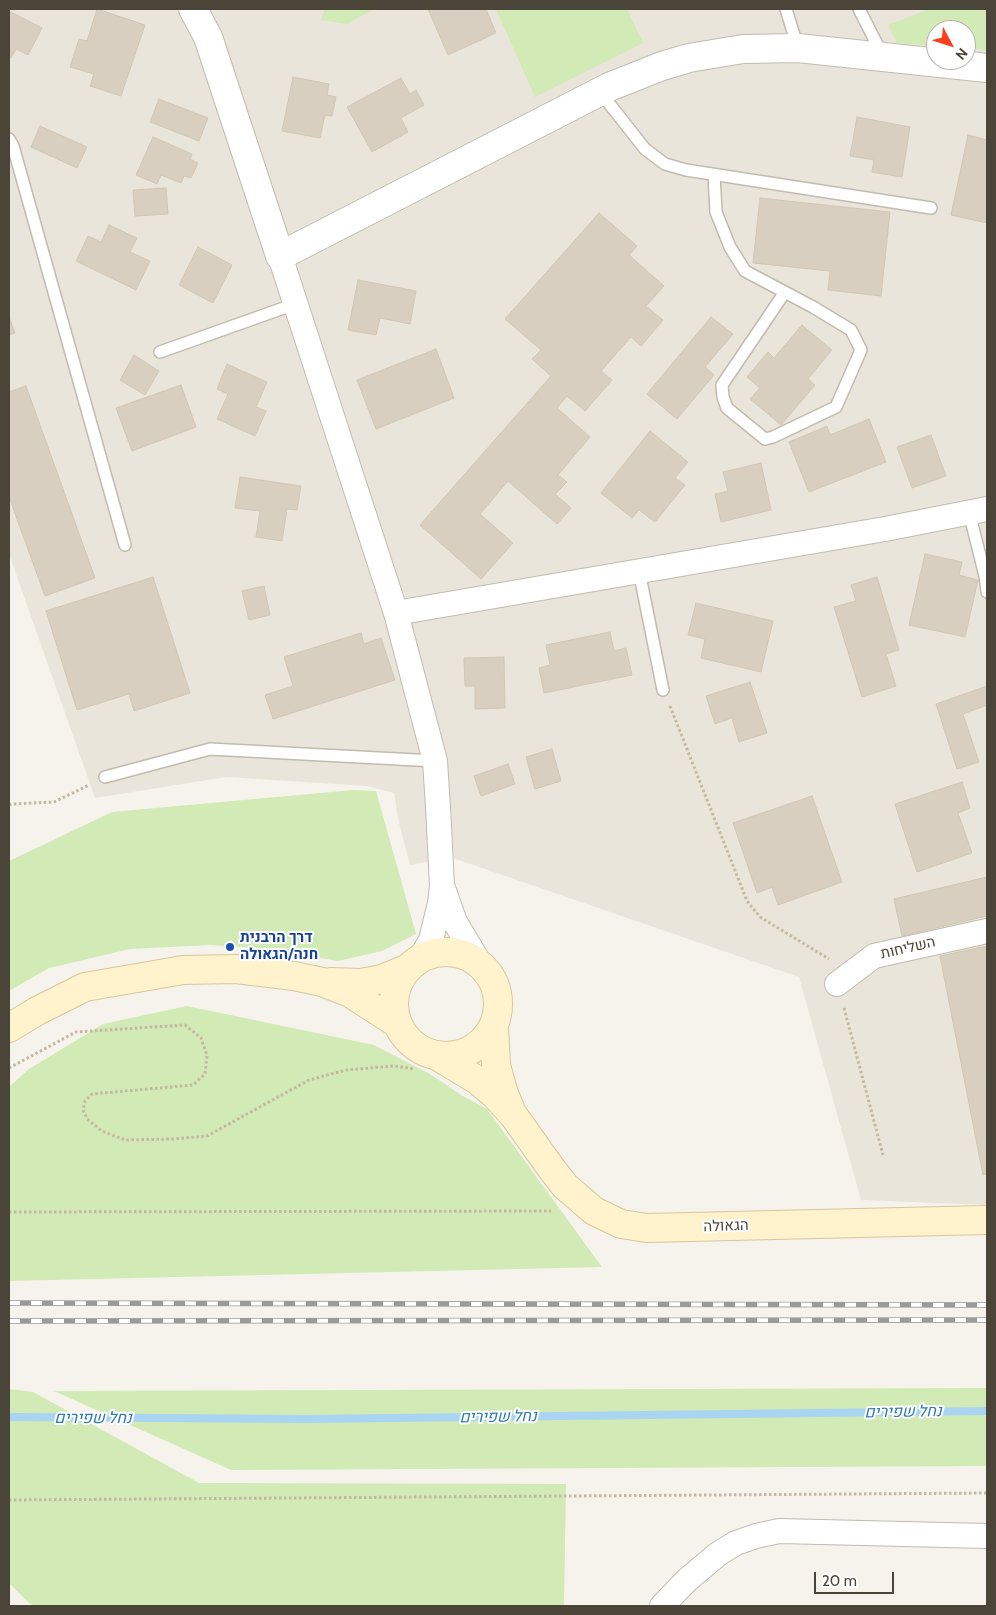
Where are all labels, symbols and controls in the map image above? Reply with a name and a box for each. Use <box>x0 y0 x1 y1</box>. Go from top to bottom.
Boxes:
north arrow <box>926 20 976 70</box>
text: N <box>952 44 972 64</box>
place label: דרך הרבנית חנה/הגאולה <box>240 929 318 964</box>
street label: השליחות <box>879 933 937 963</box>
marker: דרך הרבנית חנה/הגאולה <box>224 941 236 953</box>
street label: הגאולה <box>703 1216 749 1236</box>
water label: נחל שפירים <box>864 1402 942 1422</box>
water label: נחל שפירים <box>459 1407 537 1427</box>
water label: נחל שפירים <box>54 1408 132 1428</box>
scale bar <box>816 1562 896 1594</box>
text: 20 m <box>822 1572 857 1590</box>

